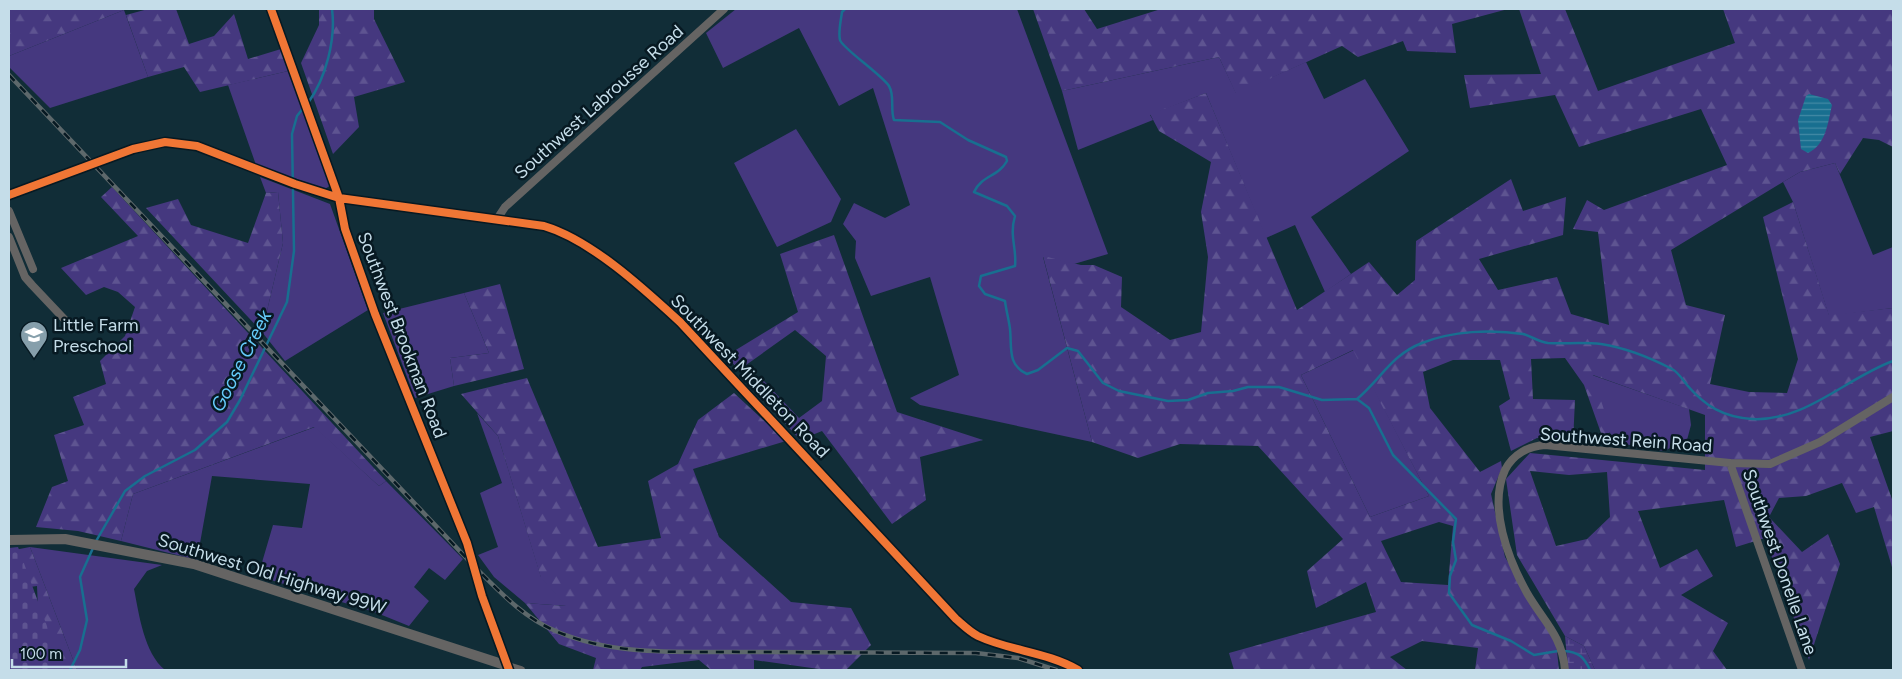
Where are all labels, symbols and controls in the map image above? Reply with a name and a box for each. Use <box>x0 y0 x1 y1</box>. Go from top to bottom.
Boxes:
street label: Southwest Labrousse Road <box>510 20 688 184</box>
street label: Southwest Brookman Road <box>353 229 451 441</box>
street label: Southwest Middleton Road <box>666 290 834 462</box>
water label: Goose Creek <box>206 306 277 416</box>
place label: Little Farm Preschool <box>53 314 139 357</box>
school or university icon: Little Farm Preschool <box>19 320 49 359</box>
street label: Southwest Rein Road <box>1539 423 1713 457</box>
street label: Southwest Donelle Lane <box>1738 466 1822 658</box>
street label: Southwest Old Highway 99W <box>155 529 389 619</box>
scale bar <box>12 636 126 668</box>
text: 100 m <box>20 645 62 663</box>

